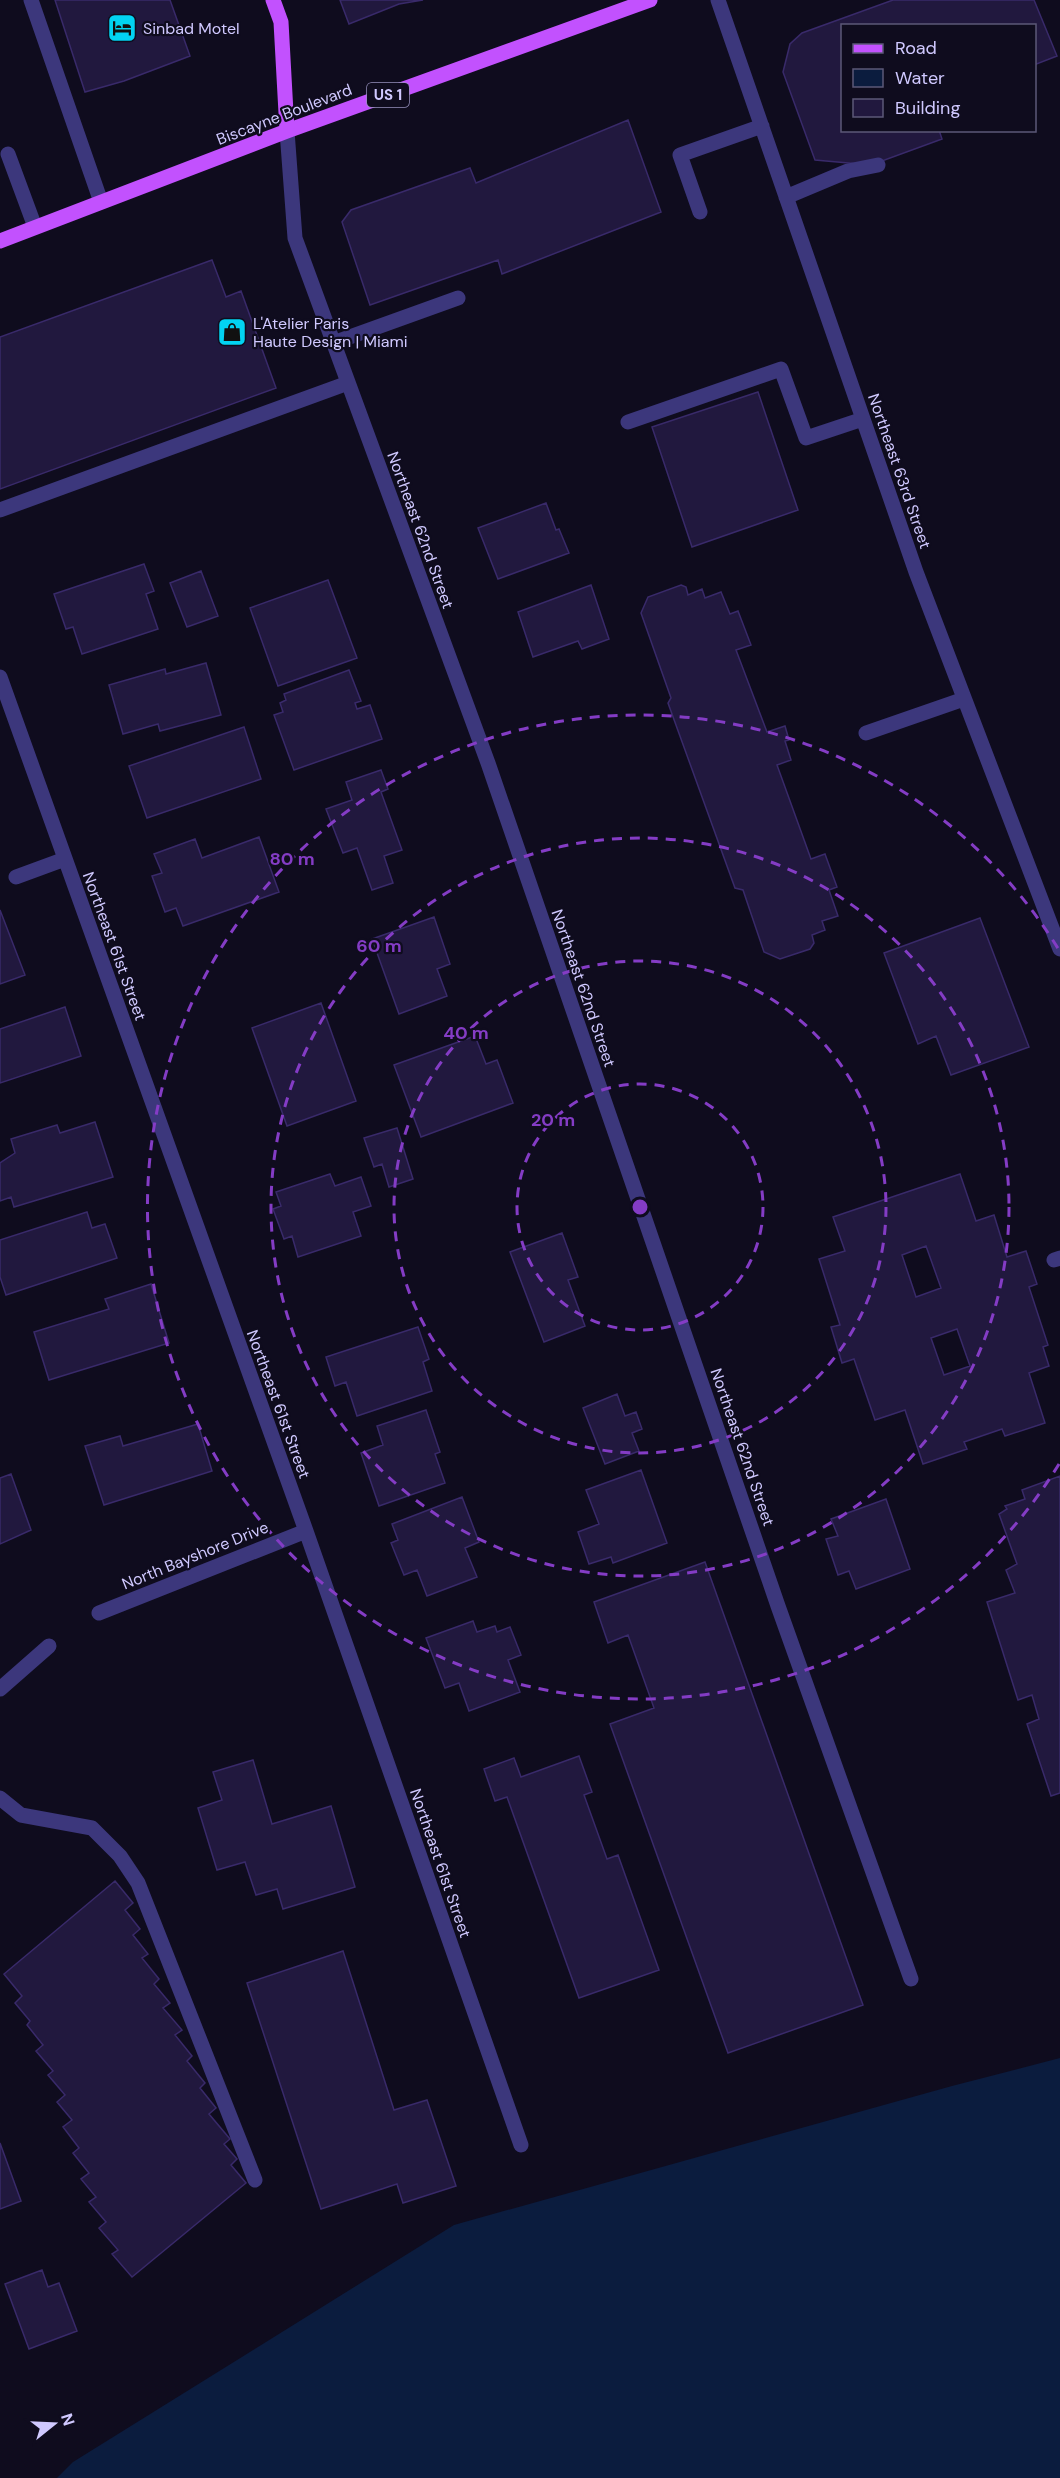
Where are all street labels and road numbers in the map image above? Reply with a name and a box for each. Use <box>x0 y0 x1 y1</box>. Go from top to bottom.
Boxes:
street label: Biscayne Boulevard <box>213 79 355 150</box>
road number: US 1 <box>367 83 409 107</box>
street label: Northeast 63rd Street <box>863 391 936 552</box>
street label: Northeast 62nd Street <box>382 449 459 612</box>
street label: Northeast 61st Street <box>78 869 151 1023</box>
street label: Northeast 62nd Street <box>547 906 620 1070</box>
street label: Northeast 61st Street <box>242 1327 315 1481</box>
street label: Northeast 62nd Street <box>706 1365 779 1529</box>
street label: North Bayshore Drive <box>119 1516 272 1594</box>
street label: Northeast 61st Street <box>405 1786 476 1941</box>

